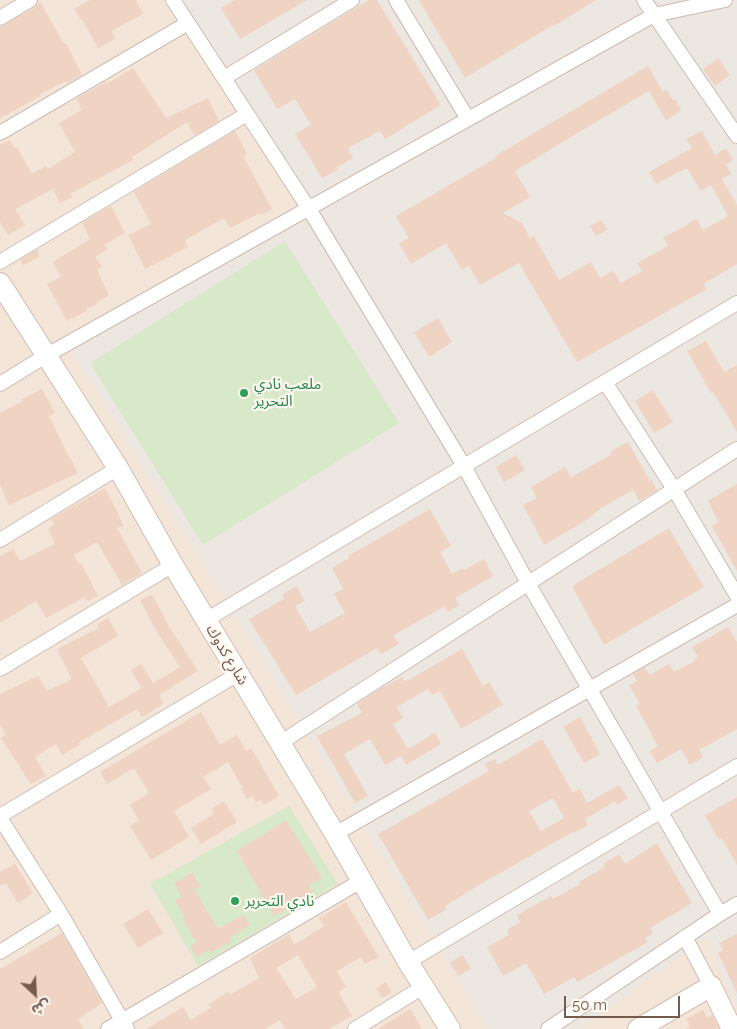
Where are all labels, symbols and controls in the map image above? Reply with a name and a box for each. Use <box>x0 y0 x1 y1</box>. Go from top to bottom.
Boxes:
place label: ملعب نادي التحرير <box>254 375 321 410</box>
marker: ملعب نادي التحرير <box>238 387 250 399</box>
street label: شارع كدوك <box>202 622 252 688</box>
place label: نادي التحرير <box>245 892 314 910</box>
marker: نادي التحرير <box>229 895 241 907</box>
north arrow <box>10 969 60 1019</box>
scale bar <box>567 986 683 1018</box>
text: ش <box>29 996 53 1019</box>
text: 50 m <box>572 996 607 1014</box>

